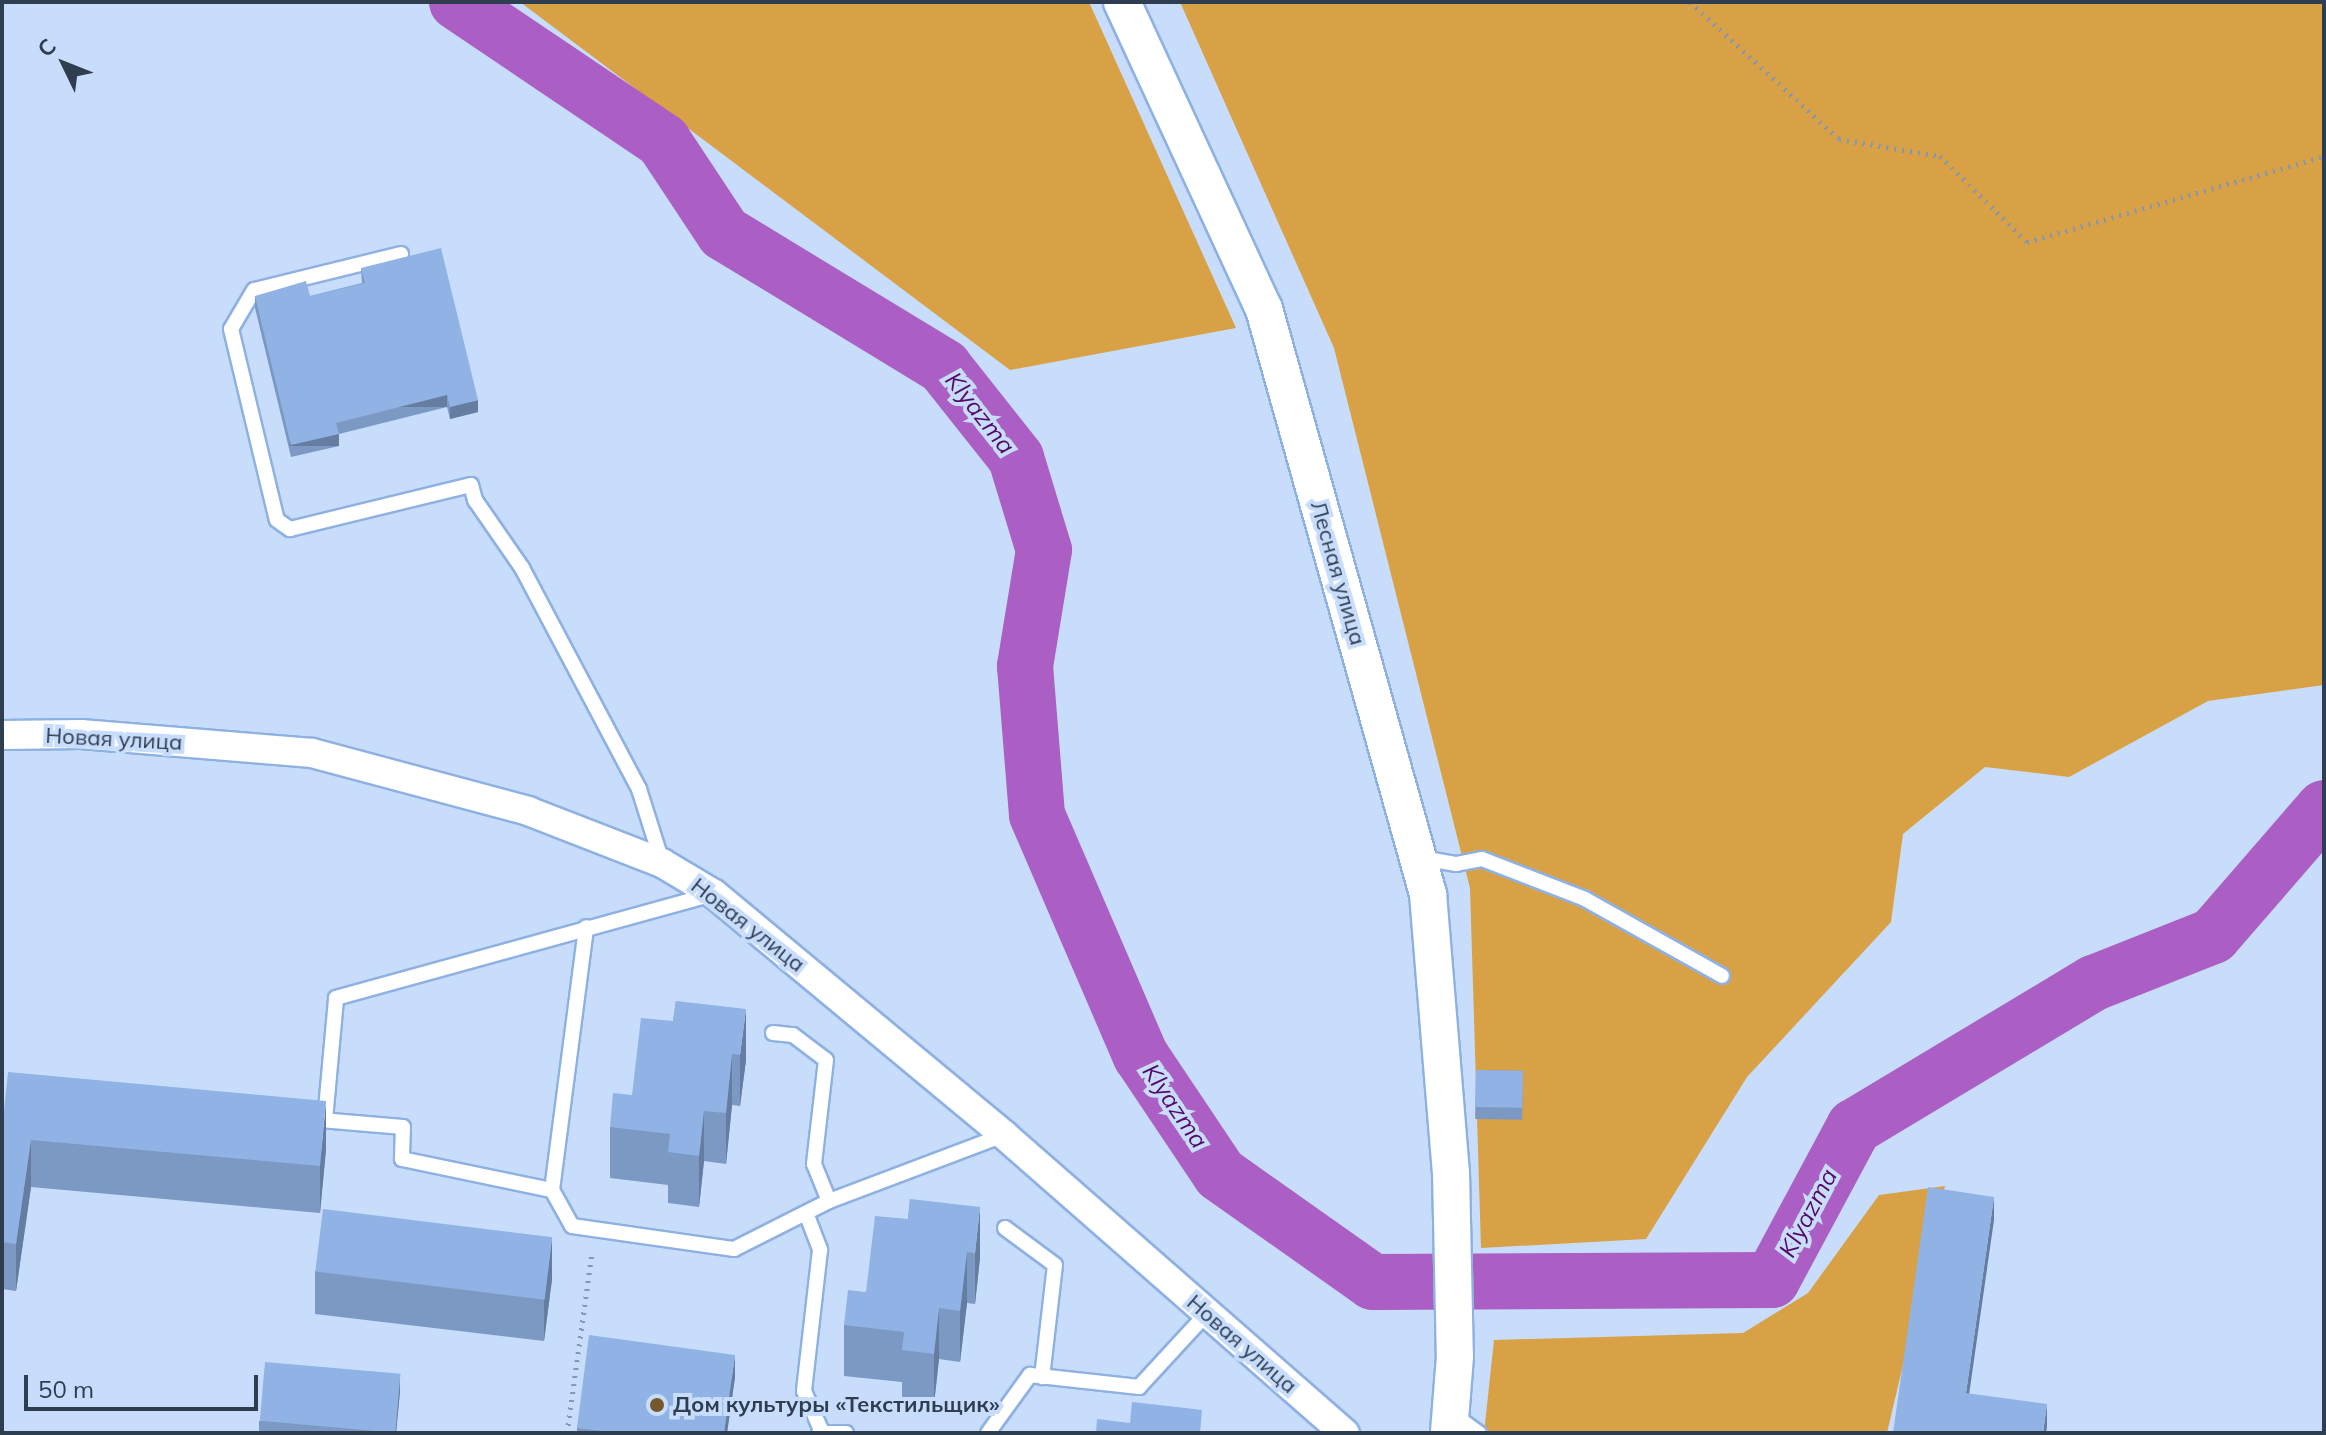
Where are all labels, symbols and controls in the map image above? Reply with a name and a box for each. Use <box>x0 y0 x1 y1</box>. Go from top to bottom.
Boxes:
north arrow <box>24 24 104 104</box>
text: С <box>31 33 62 63</box>
water label: Klyazma <box>939 366 1021 460</box>
street label: Лесная улица <box>1305 498 1371 648</box>
street label: Новая улица <box>45 722 183 756</box>
street label: Новая улица <box>686 872 810 978</box>
water label: Klyazma <box>1136 1058 1214 1154</box>
water label: Klyazma <box>1773 1164 1843 1262</box>
street label: Новая улица <box>1182 1289 1302 1399</box>
scale bar <box>28 1359 262 1409</box>
text: 50 m <box>38 1374 94 1404</box>
place label: Дом культуры «Текстильщик» <box>673 1392 1000 1418</box>
marker: Дом культуры «Текстильщик» <box>648 1396 666 1414</box>

